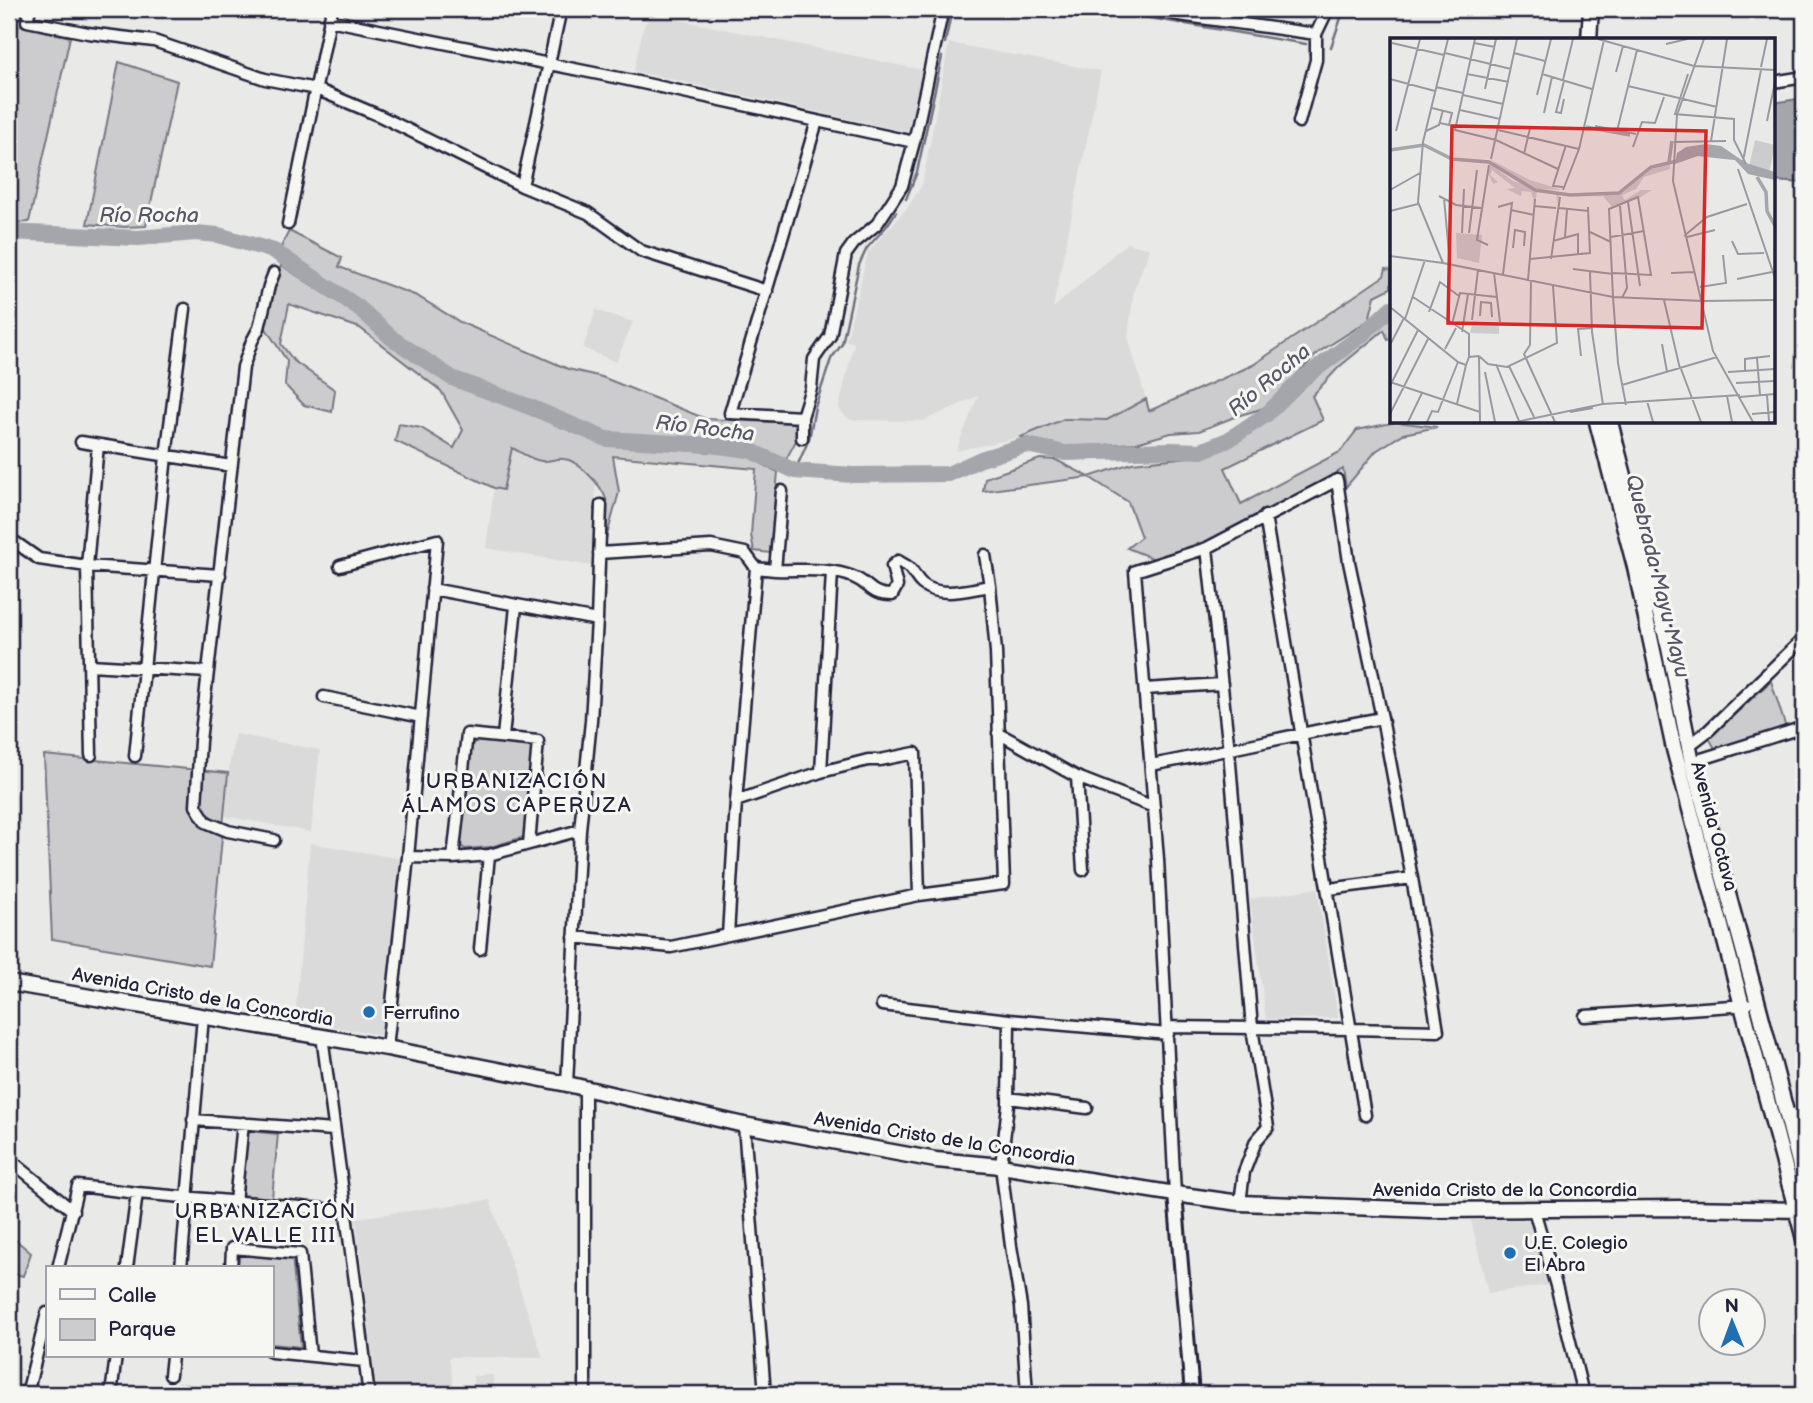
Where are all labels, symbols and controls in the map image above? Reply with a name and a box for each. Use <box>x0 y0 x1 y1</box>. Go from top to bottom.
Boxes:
inset map <box>1390 38 1774 424</box>
water label: Río Rocha <box>99 203 199 228</box>
water label: Río Rocha <box>1223 339 1315 422</box>
water label: Río Rocha <box>654 410 756 447</box>
water label: Quebrada Mayu Mayu <box>1620 472 1695 681</box>
street label: Avenida Octava <box>1685 759 1742 894</box>
district label: URBANIZACIÓN ÁLAMOS CAPERUZA <box>401 769 633 818</box>
street label: Avenida Cristo de la Concordia <box>71 963 335 1032</box>
place label: Ferrufino <box>383 1002 460 1025</box>
marker: Ferrufino <box>361 1004 377 1020</box>
street label: Avenida Cristo de la Concordia <box>812 1107 1077 1172</box>
street label: Avenida Cristo de la Concordia <box>1373 1179 1637 1202</box>
district label: URBANIZACIÓN EL VALLE III <box>175 1199 357 1248</box>
place label: U.E. Colegio El Abra <box>1524 1232 1628 1277</box>
marker: U.E. Colegio El Abra <box>1502 1245 1518 1261</box>
legend <box>46 1266 273 1358</box>
text: Calle <box>108 1283 157 1308</box>
north arrow <box>1698 1288 1768 1358</box>
text: N <box>1724 1295 1739 1318</box>
text: Parque <box>108 1317 176 1342</box>

